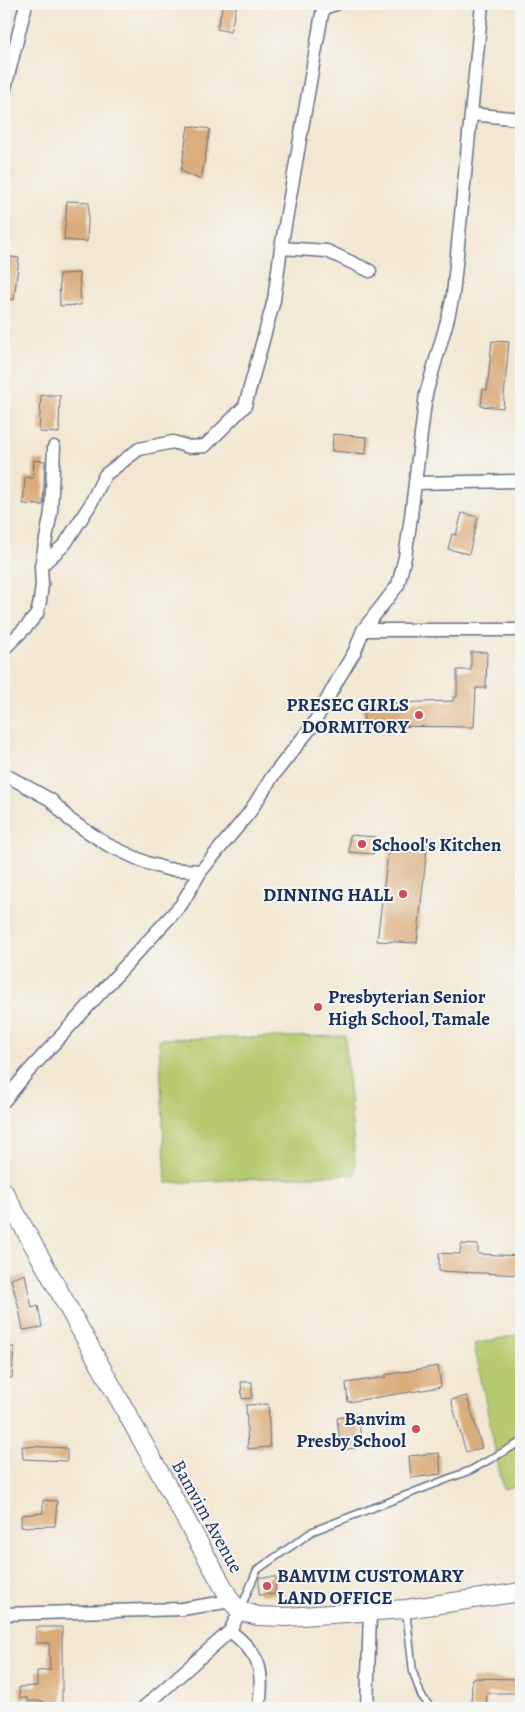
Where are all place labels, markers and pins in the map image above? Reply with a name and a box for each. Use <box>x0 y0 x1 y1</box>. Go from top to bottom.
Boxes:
place label: PRESEC GIRLS DORMITORY <box>286 692 410 740</box>
marker: PRESEC GIRLS DORMITORY <box>413 709 425 721</box>
place label: School's Kitchen <box>372 832 502 858</box>
marker: School's Kitchen <box>356 838 368 850</box>
place label: DINNING HALL <box>263 882 394 908</box>
marker: DINNING HALL <box>397 888 409 900</box>
place label: Presbyterian Senior High School, Tamale <box>328 984 490 1032</box>
marker: Presbyterian Senior High School, Tamale <box>312 1001 324 1013</box>
place label: Banvim Presby School <box>296 1406 406 1454</box>
marker: Banvim Presby School <box>410 1423 422 1435</box>
place label: BAMVIM CUSTOMARY LAND OFFICE <box>277 1563 464 1611</box>
marker: BAMVIM CUSTOMARY LAND OFFICE <box>261 1580 273 1592</box>

